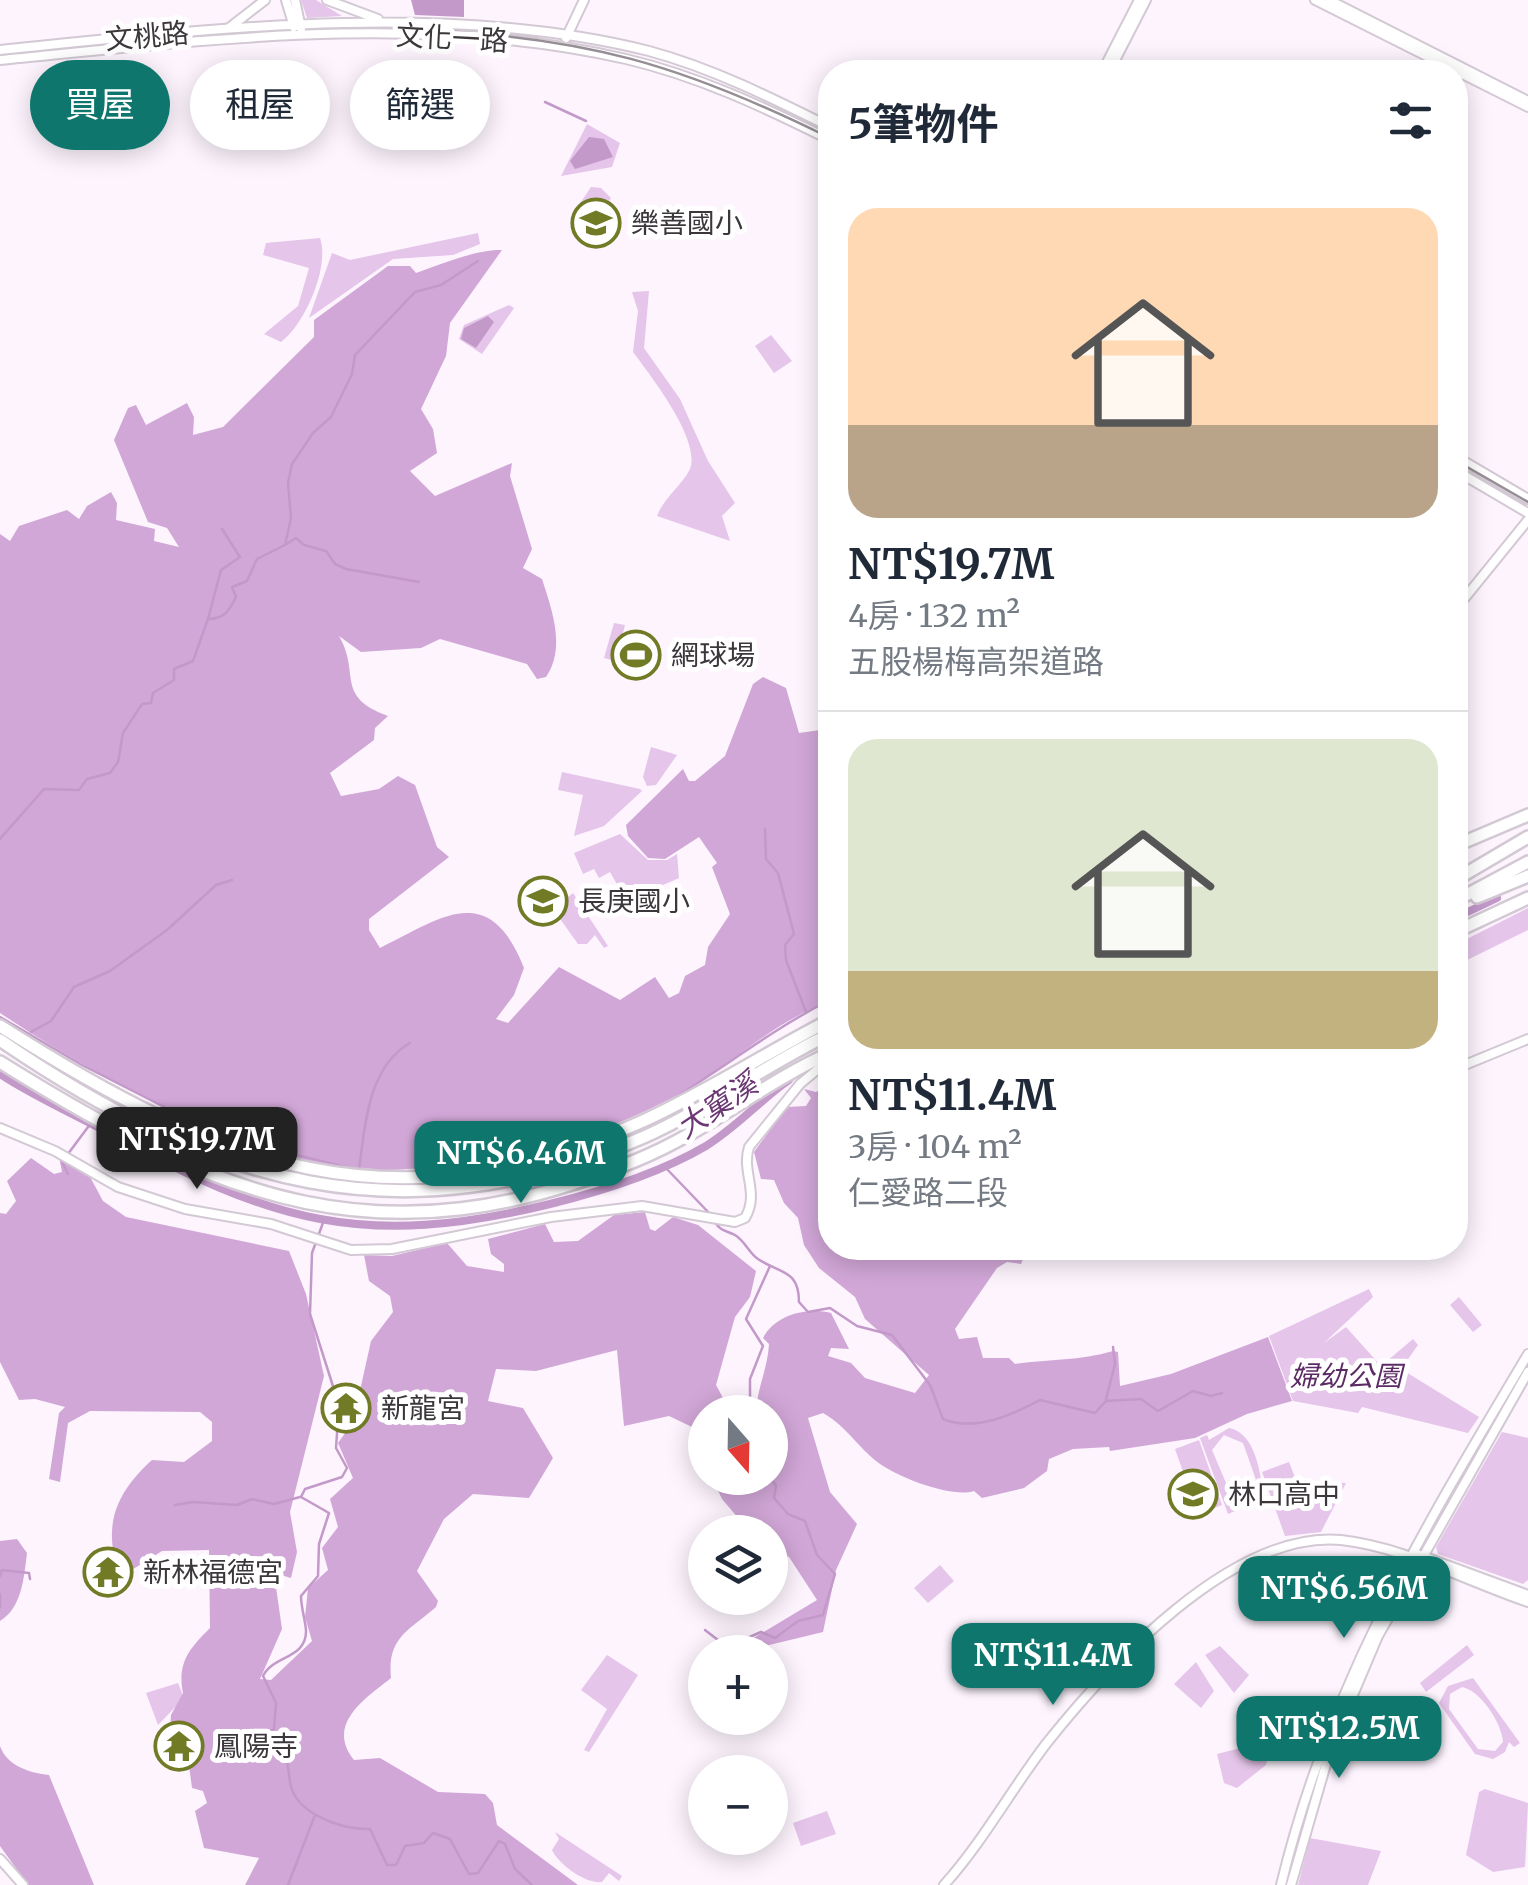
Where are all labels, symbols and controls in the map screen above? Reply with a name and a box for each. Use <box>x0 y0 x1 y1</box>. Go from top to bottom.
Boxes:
street label: 文桃路 <box>104 14 190 58</box>
street label: 文化一路 <box>395 17 509 59</box>
chip: 買屋 <box>30 60 170 150</box>
chip: 租屋 <box>190 60 330 150</box>
chip: 篩選 <box>350 60 490 150</box>
icon: filters <box>1383 93 1438 148</box>
text: 5筆物件 <box>848 98 999 150</box>
school or university icon: 樂善國小 <box>570 197 622 249</box>
place label: 樂善國小 <box>631 205 743 241</box>
icon: home <box>1053 273 1233 453</box>
text: NT$19.7M <box>848 538 1054 590</box>
text: 4房 · 132 m² <box>848 596 1020 636</box>
sports icon: 網球場 <box>610 629 662 681</box>
place label: 網球場 <box>671 637 755 673</box>
text: 五股楊梅高架道路 <box>848 642 1104 682</box>
icon: home <box>1053 804 1233 984</box>
school or university icon: 長庚國小 <box>517 875 569 927</box>
place label: 長庚國小 <box>578 883 690 919</box>
water label: 大窠溪 <box>669 1062 768 1146</box>
text: NT$11.4M <box>848 1069 1056 1121</box>
pin: NT$19.7M <box>94 1107 300 1192</box>
text: NT$19.7M <box>118 1119 276 1159</box>
pin: NT$6.46M <box>418 1121 624 1206</box>
text: 3房 · 104 m² <box>848 1127 1022 1167</box>
text: NT$6.46M <box>436 1133 606 1173</box>
text: 仁愛路二段 <box>848 1173 1008 1213</box>
park label: 婦幼公園 <box>1290 1358 1406 1394</box>
temple icon: 新龍宮 <box>320 1382 372 1434</box>
place label: 新龍宮 <box>381 1390 465 1426</box>
north arrow <box>688 1395 788 1495</box>
map controls <box>688 1395 788 1855</box>
school or university icon: 林口高中 <box>1167 1468 1219 1520</box>
place label: 林口高中 <box>1228 1476 1340 1512</box>
button: layers <box>688 1515 788 1615</box>
temple icon: 新林福德宮 <box>82 1546 134 1598</box>
place label: 新林福德宮 <box>143 1554 283 1590</box>
pin: NT$6.56M <box>1241 1556 1447 1641</box>
text: NT$6.56M <box>1260 1568 1428 1608</box>
pin: NT$11.4M <box>950 1623 1156 1708</box>
button: + <box>688 1635 788 1735</box>
text: NT$11.4M <box>974 1635 1132 1675</box>
pin: NT$12.5M <box>1236 1696 1442 1781</box>
text: NT$12.5M <box>1258 1708 1420 1748</box>
temple icon: 鳳陽寺 <box>153 1720 205 1772</box>
place label: 鳳陽寺 <box>214 1728 298 1764</box>
button: − <box>688 1755 788 1855</box>

